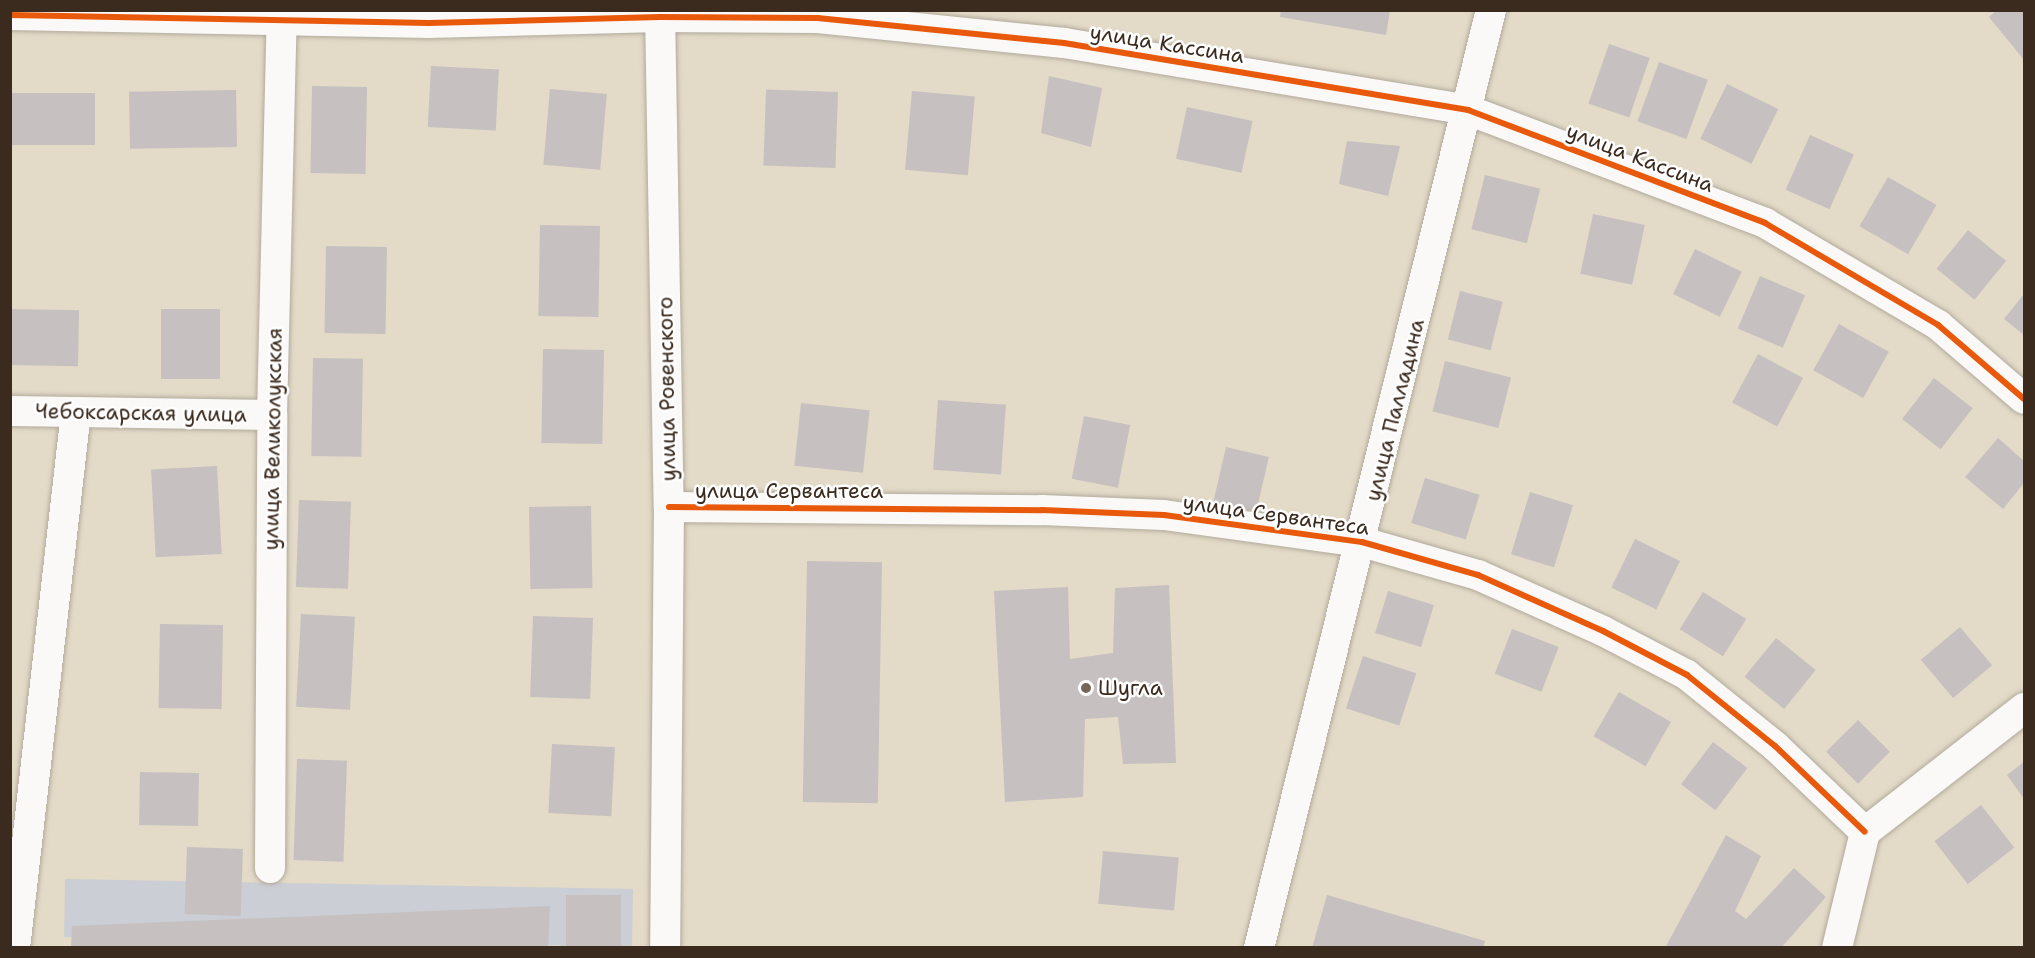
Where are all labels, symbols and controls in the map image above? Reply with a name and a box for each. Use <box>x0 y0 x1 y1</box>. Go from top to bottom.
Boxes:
street label: улица Кассина <box>1088 19 1246 69</box>
street label: улица Кассина <box>1563 118 1717 198</box>
street label: улица Ровенского <box>653 296 681 482</box>
street label: улица Палладина <box>1360 316 1430 504</box>
street label: улица Великолукская <box>258 327 288 551</box>
street label: Чебоксарская улица <box>35 399 247 427</box>
street label: улица Сервантеса <box>695 478 883 504</box>
street label: улица Сервантеса <box>1181 489 1371 541</box>
place label: Шугла <box>1098 675 1163 701</box>
marker: Шугла <box>1079 681 1093 695</box>

